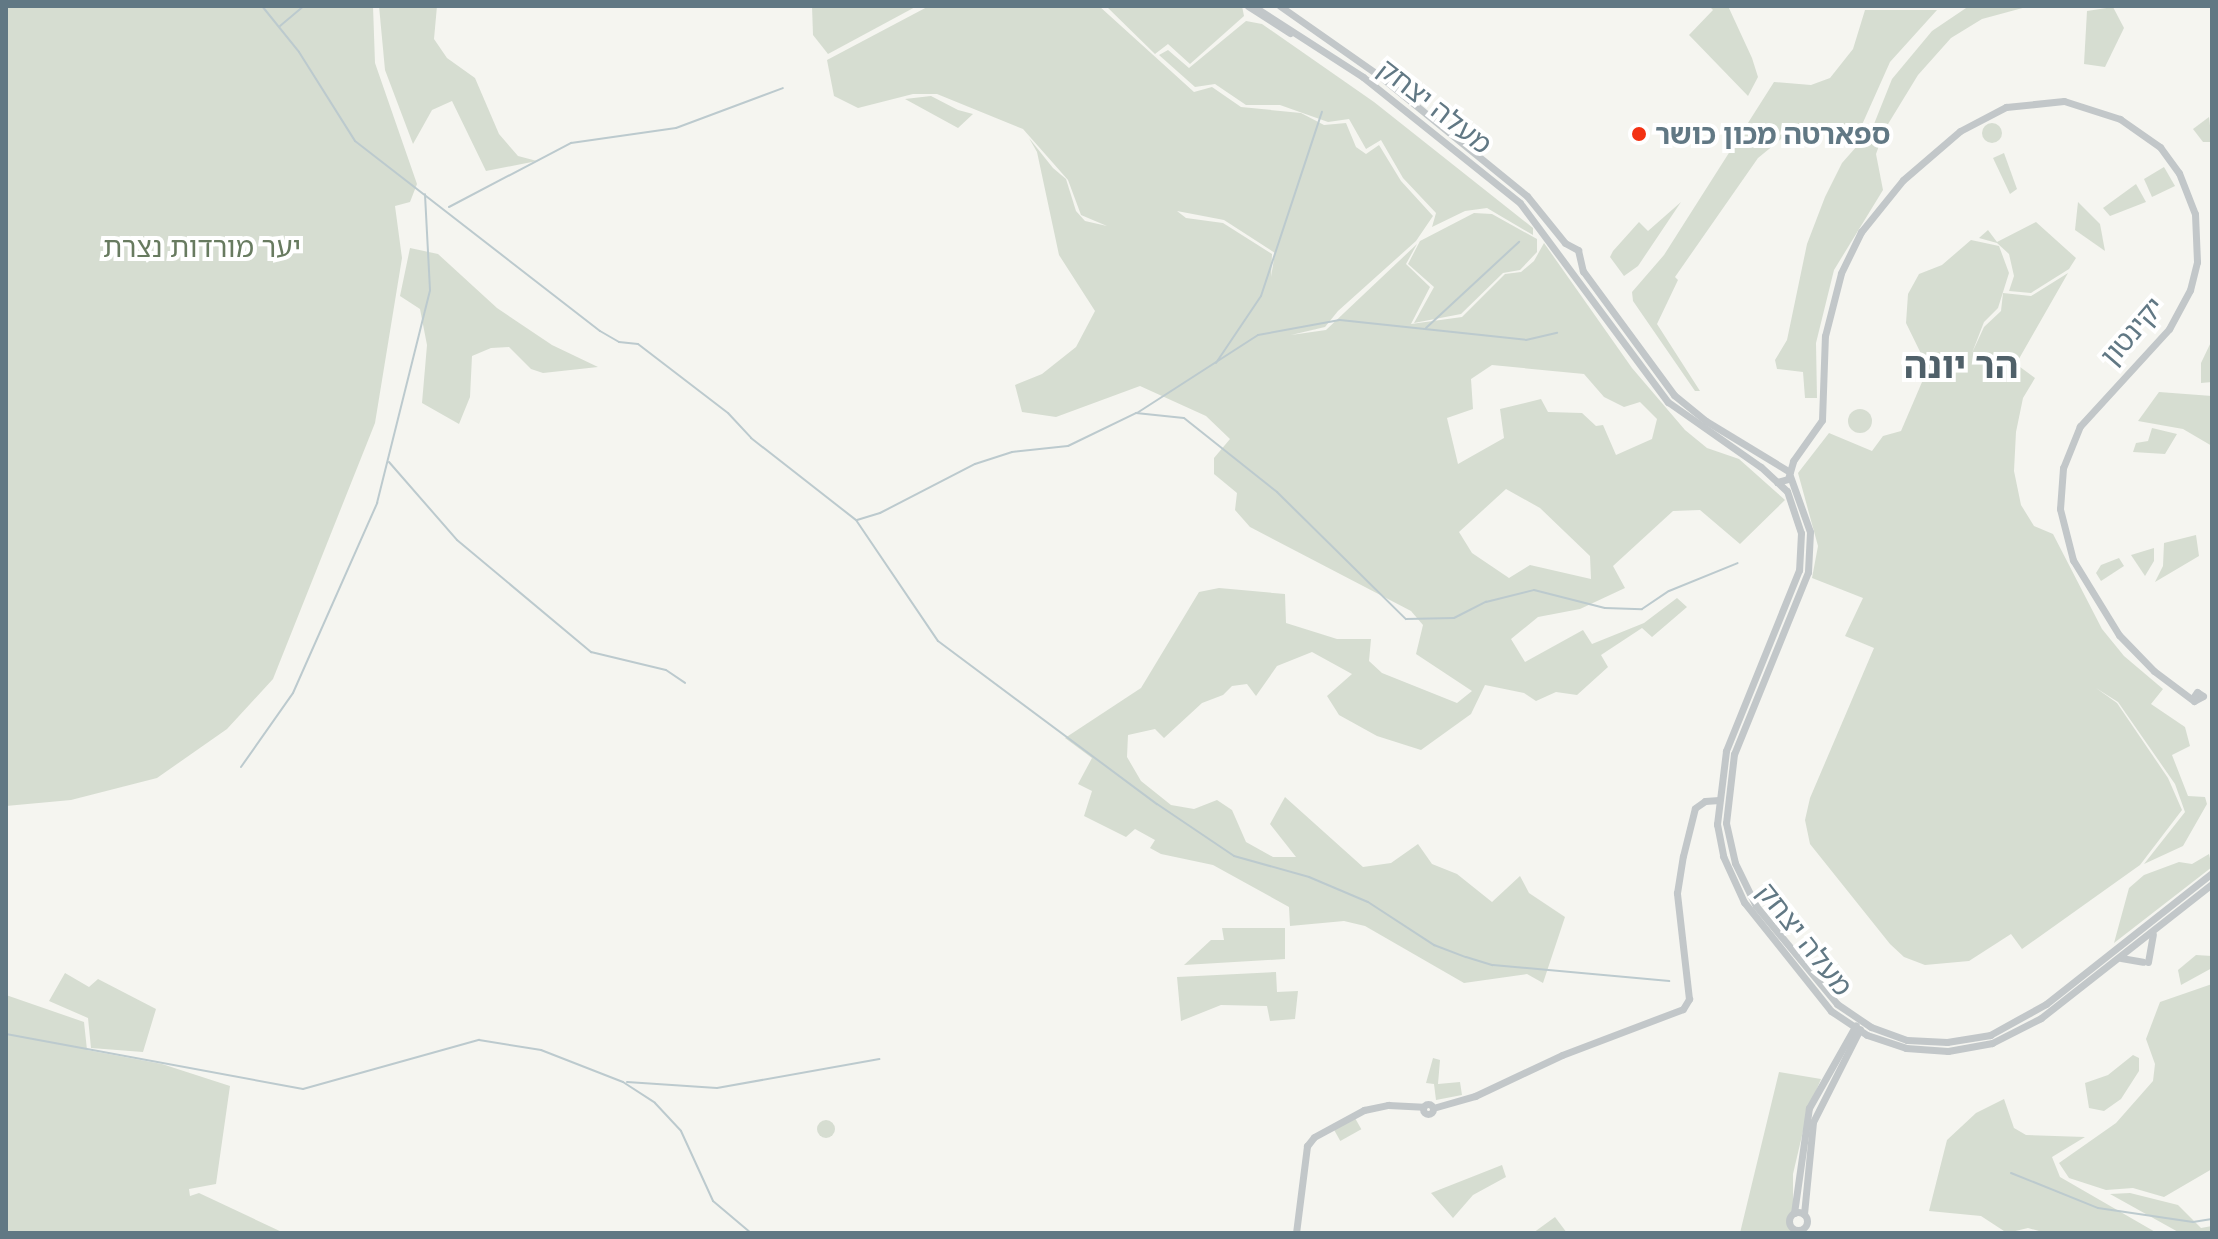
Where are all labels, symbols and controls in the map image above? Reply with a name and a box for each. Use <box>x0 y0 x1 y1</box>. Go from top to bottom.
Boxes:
street label: מעלה יצחק <box>1372 51 1498 161</box>
place label: ספארטה מכון כושר <box>1655 117 1890 151</box>
marker: ספארטה מכון כושר <box>1630 125 1648 143</box>
park label: יער מורדות נצרת <box>103 230 301 264</box>
street label: יקינטון <box>2093 290 2171 372</box>
district label: הר יונה <box>1904 343 2018 387</box>
street label: מעלה יצחק <box>1750 876 1860 1002</box>

